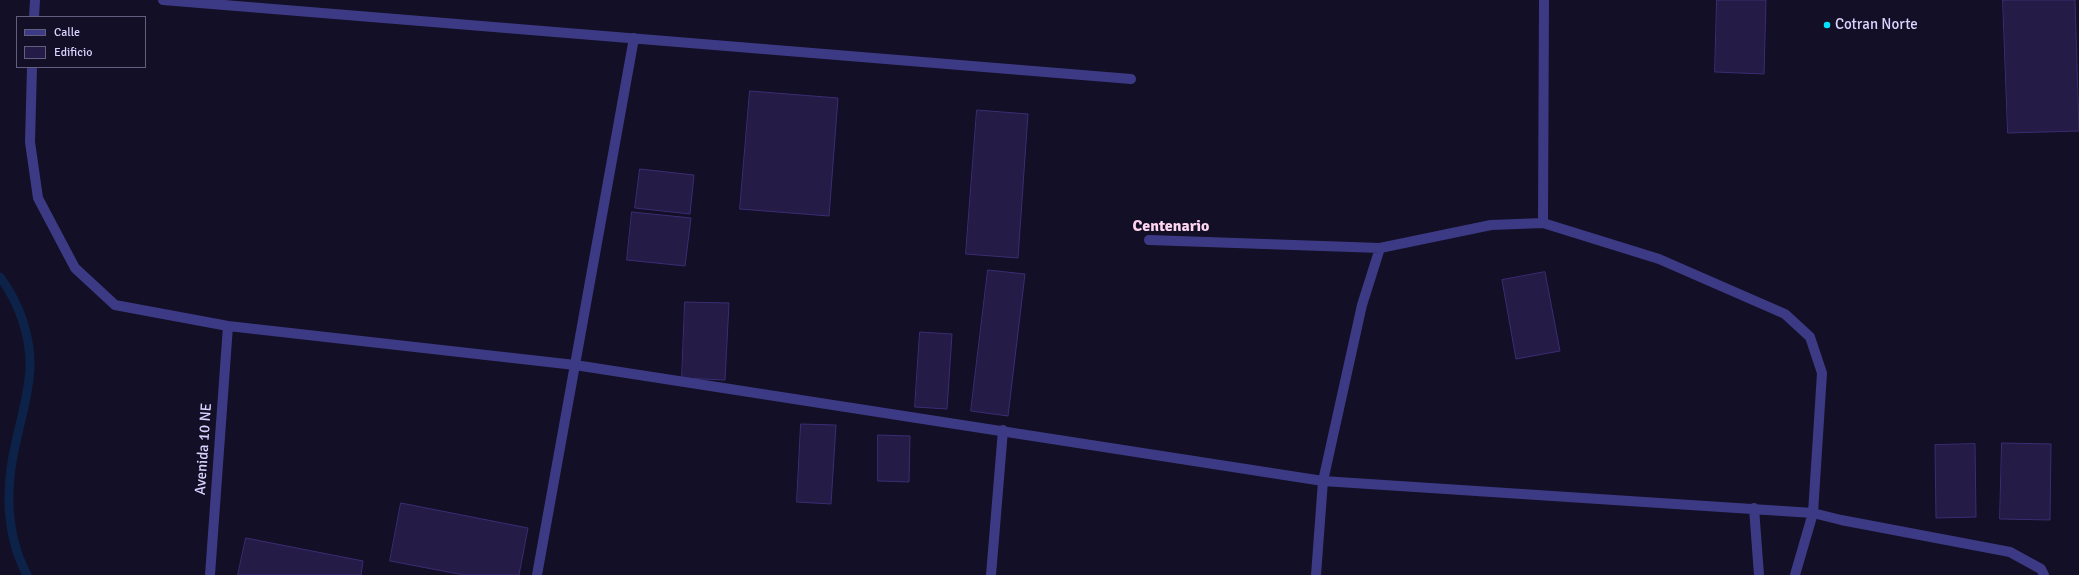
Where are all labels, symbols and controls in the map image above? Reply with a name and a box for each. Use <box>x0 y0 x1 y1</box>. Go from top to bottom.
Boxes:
legend <box>16 16 146 68</box>
place label: Cotran Norte <box>1835 16 1918 34</box>
marker: Cotran Norte <box>1822 20 1832 30</box>
text: Calle <box>54 25 80 40</box>
text: Edificio <box>54 45 92 60</box>
district label: Centenario <box>1133 217 1209 237</box>
street label: Avenida 10 NE <box>192 402 216 496</box>

